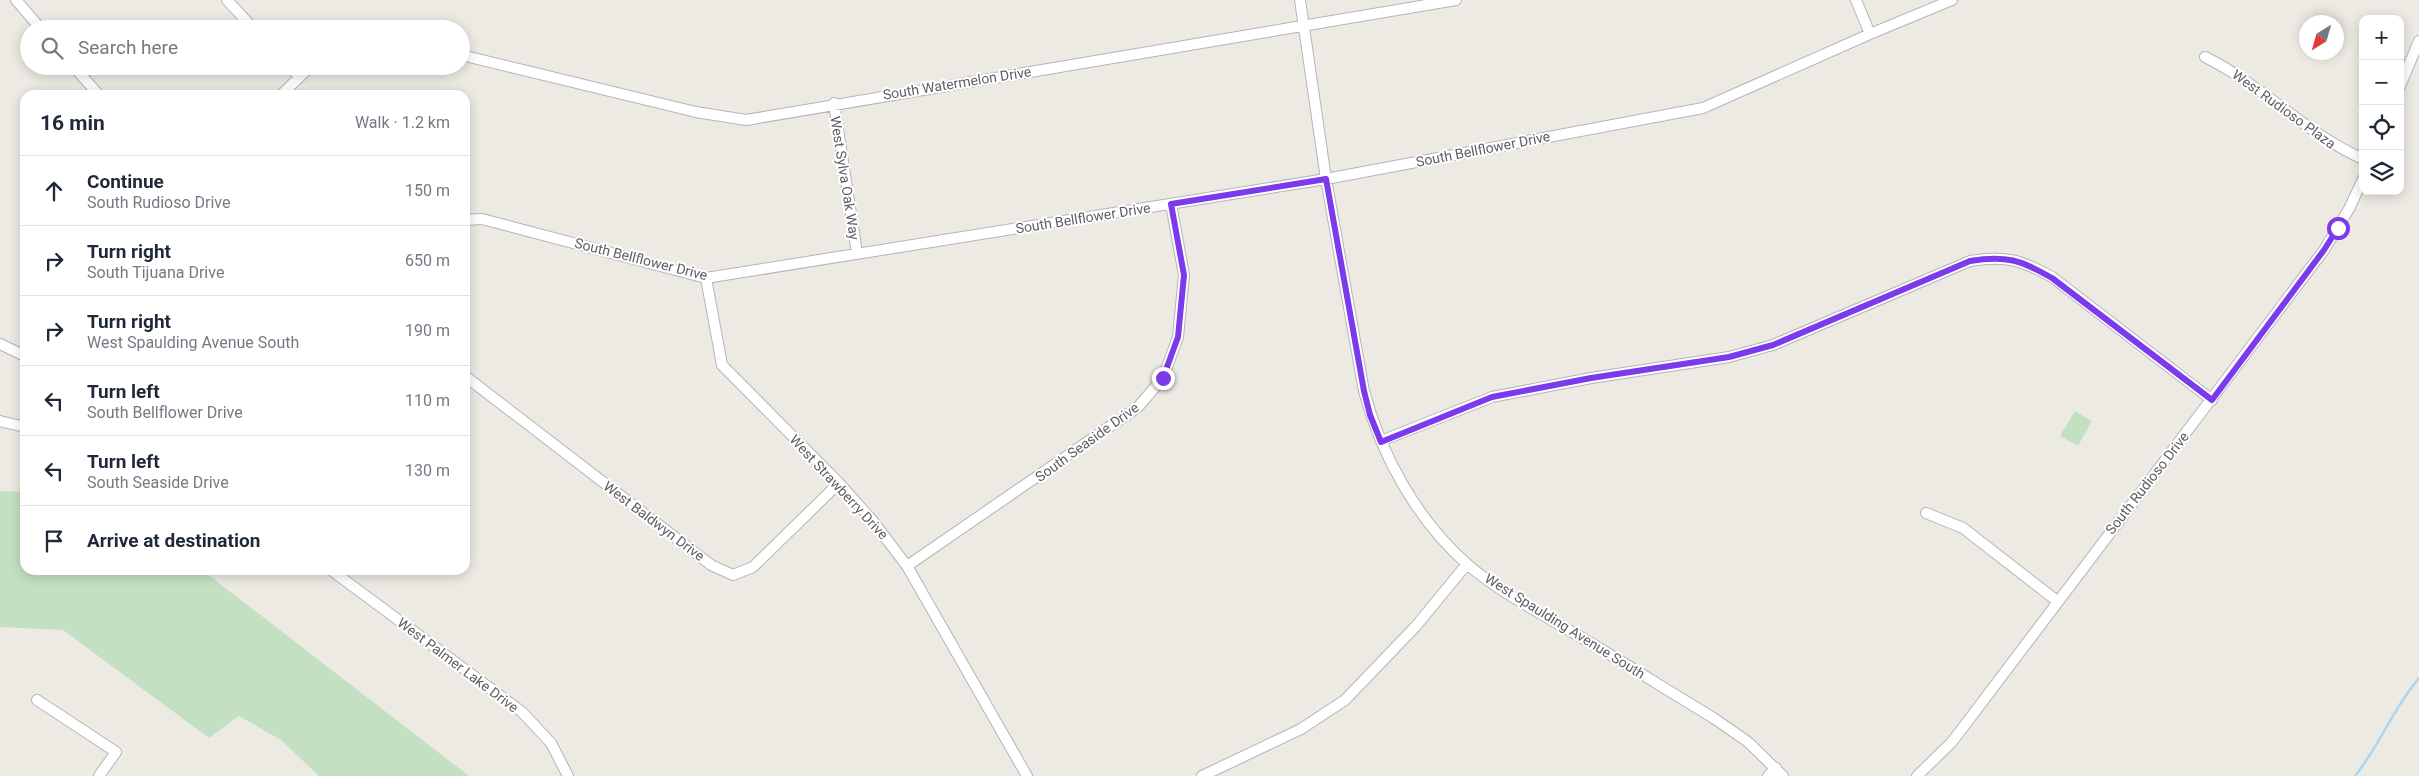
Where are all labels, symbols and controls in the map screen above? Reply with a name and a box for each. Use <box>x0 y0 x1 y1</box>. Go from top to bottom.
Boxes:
north arrow <box>2299 15 2344 60</box>
map controls <box>2359 15 2404 195</box>
button: + <box>2359 15 2404 60</box>
search box <box>20 20 470 75</box>
icon: search <box>38 34 66 62</box>
text: Search here <box>78 36 178 59</box>
button: − <box>2359 60 2404 105</box>
street label: South Watermelon Drive <box>882 63 1032 103</box>
street label: West Rudioso Plaza <box>2229 66 2339 152</box>
button: locate <box>2359 105 2404 150</box>
text: 16 min <box>40 111 105 135</box>
text: Walk · 1.2 km <box>355 113 450 132</box>
street label: West Sylva Oak Way <box>827 115 863 241</box>
street label: South Bellflower Drive <box>1415 128 1551 170</box>
button: layers <box>2359 150 2404 195</box>
text: Continue <box>87 170 164 193</box>
icon: ahead <box>40 177 68 205</box>
text: 150 m <box>405 181 450 200</box>
text: South Rudioso Drive <box>87 193 230 212</box>
street label: South Bellflower Drive <box>1014 199 1152 237</box>
route start <box>2327 217 2350 240</box>
street label: South Bellflower Drive <box>573 235 709 283</box>
text: Turn right <box>87 240 171 263</box>
icon: right <box>40 247 68 275</box>
text: 650 m <box>405 251 450 270</box>
text: South Tijuana Drive <box>87 263 224 282</box>
text: Turn right <box>87 310 171 333</box>
icon: right <box>40 317 68 345</box>
text: 190 m <box>405 321 450 340</box>
text: West Spaulding Avenue South <box>87 333 299 352</box>
route end <box>1152 367 1175 390</box>
text: Turn left <box>87 380 160 403</box>
icon: left <box>40 387 68 415</box>
text: 110 m <box>405 391 450 410</box>
street label: South Seaside Drive <box>1032 399 1142 485</box>
text: South Bellflower Drive <box>87 403 243 422</box>
street label: South Rudioso Drive <box>2102 429 2192 537</box>
street label: West Strawberry Drive <box>786 431 892 543</box>
text: Turn left <box>87 450 160 473</box>
icon: left <box>40 457 68 485</box>
text: 130 m <box>405 461 450 480</box>
text: South Seaside Drive <box>87 473 229 492</box>
street label: West Baldwyn Drive <box>600 478 708 564</box>
icon: arrive <box>40 527 68 555</box>
text: Arrive at destination <box>87 529 260 552</box>
street label: West Spaulding Avenue South <box>1482 570 1648 682</box>
street label: West Palmer Lake Drive <box>394 614 522 716</box>

